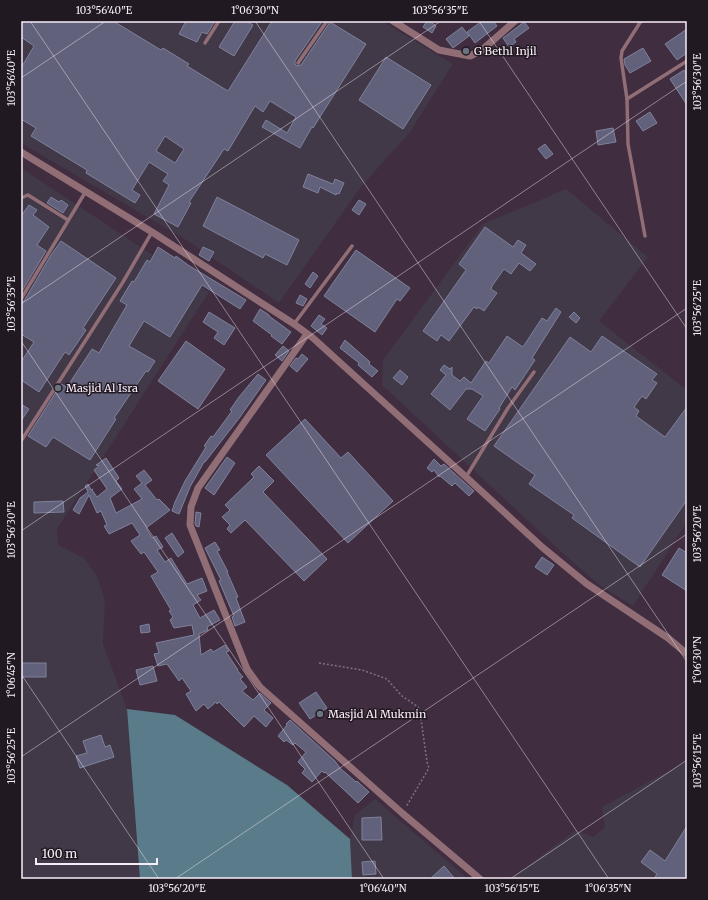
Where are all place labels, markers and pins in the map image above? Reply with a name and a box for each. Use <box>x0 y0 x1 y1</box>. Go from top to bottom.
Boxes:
place label: G Bethl Injil <box>474 44 537 58</box>
marker: G Bethl Injil <box>461 46 471 56</box>
place label: Masjid Al Isra <box>66 381 138 395</box>
marker: Masjid Al Isra <box>53 383 63 393</box>
place label: Masjid Al Mukmin <box>328 707 427 721</box>
marker: Masjid Al Mukmin <box>315 709 325 719</box>

